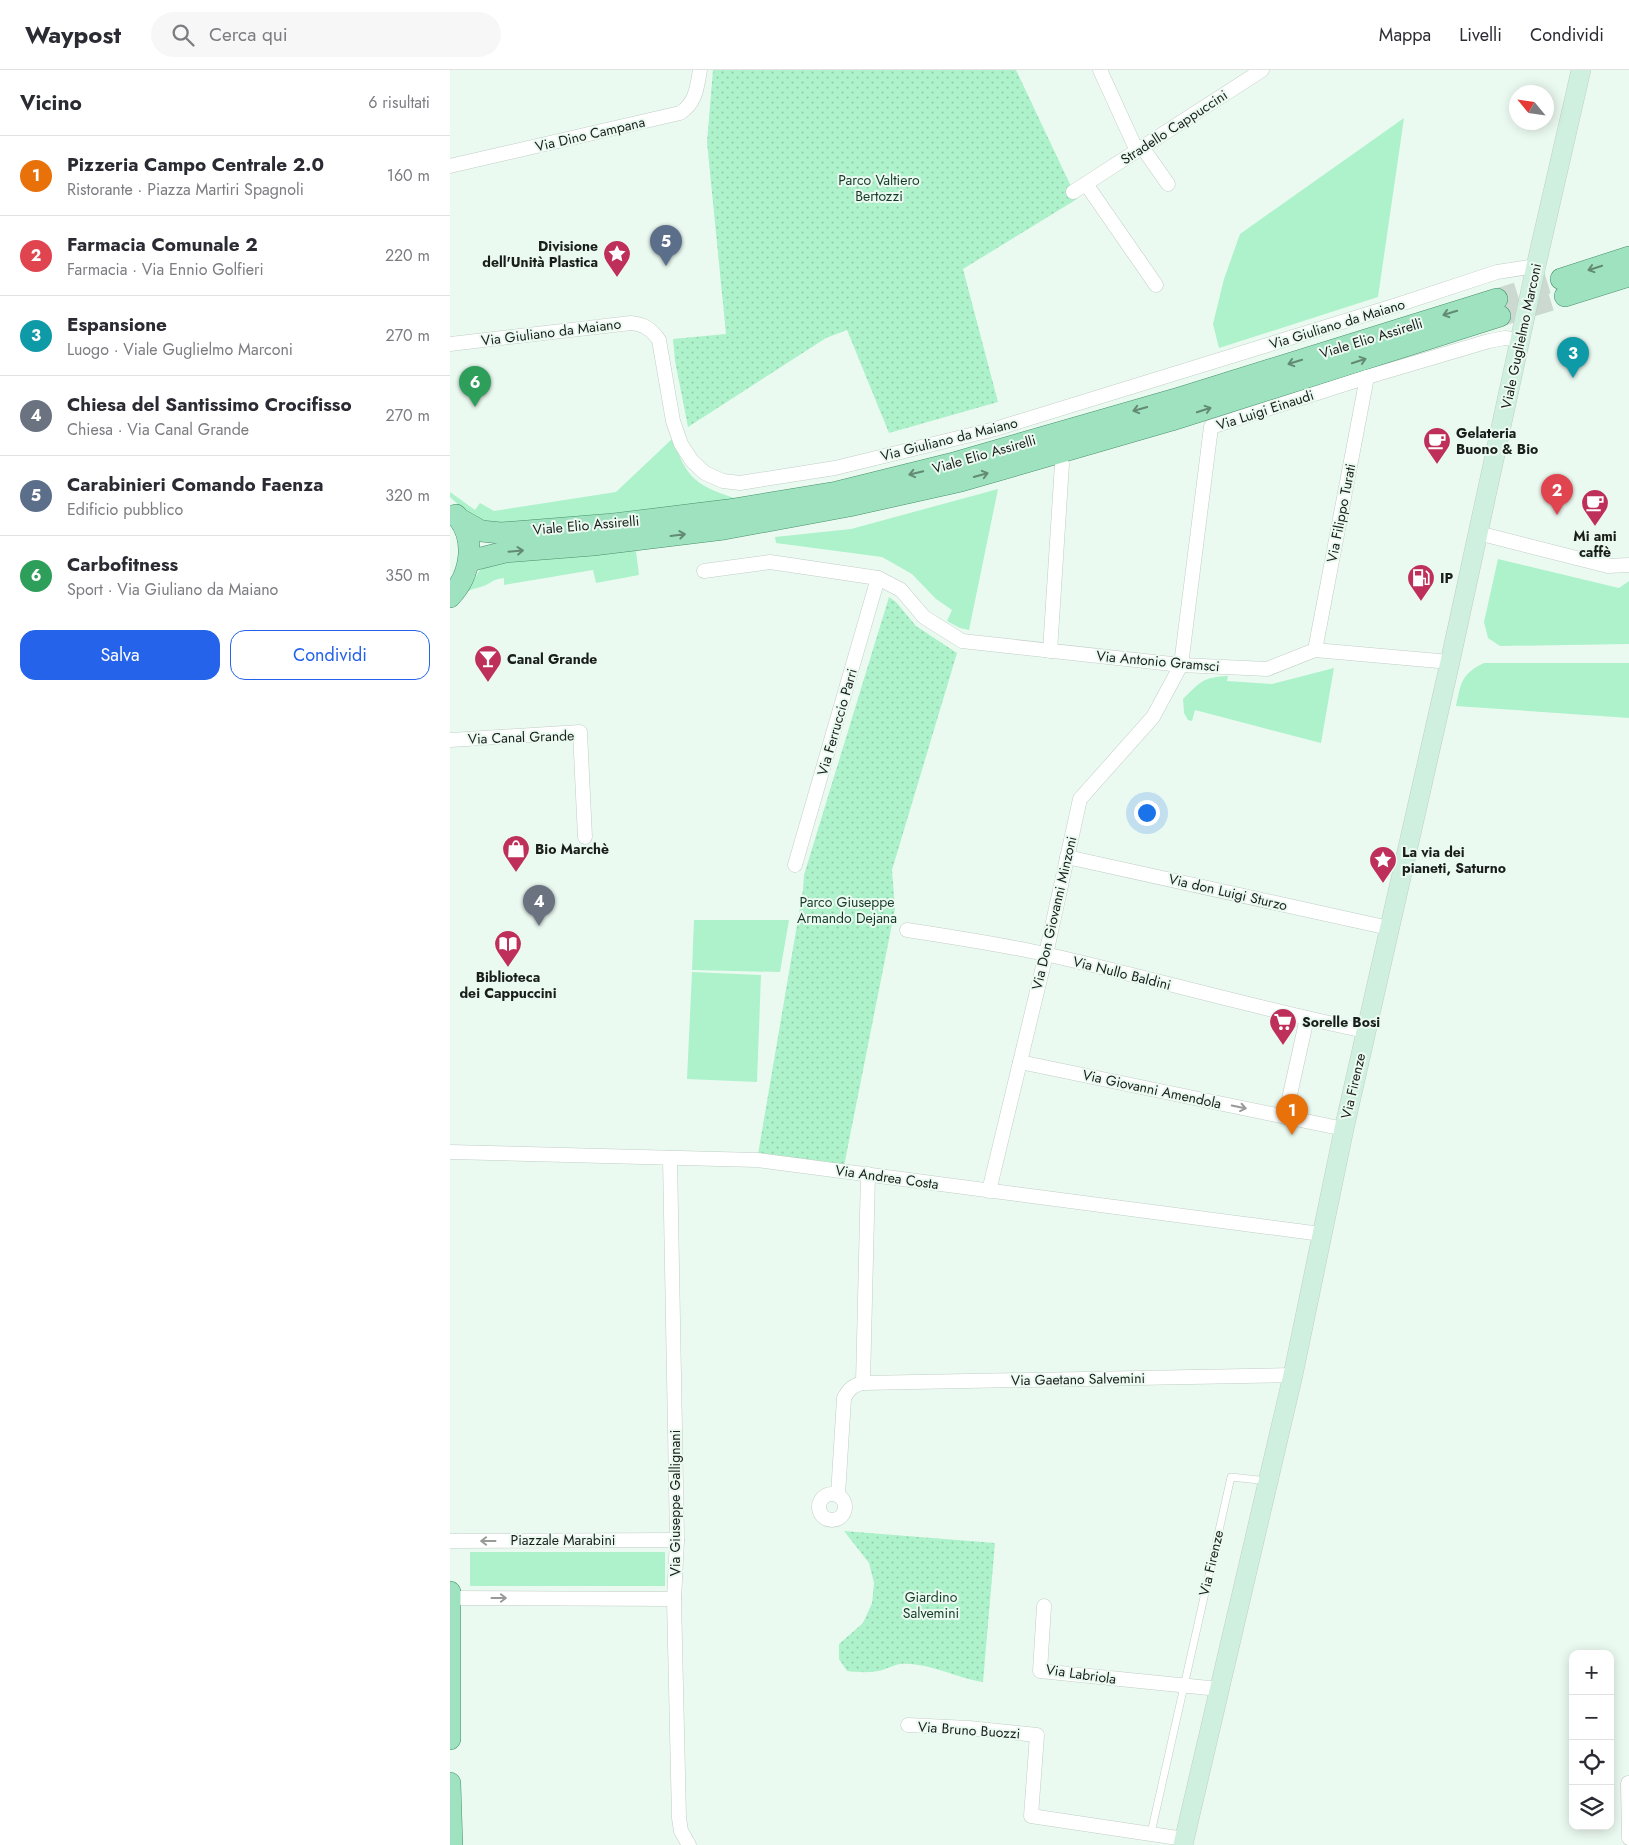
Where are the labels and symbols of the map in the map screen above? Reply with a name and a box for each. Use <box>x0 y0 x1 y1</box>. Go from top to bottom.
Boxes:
street label: Stradello Cappuccini <box>1117 85 1231 169</box>
north arrow <box>1509 85 1554 130</box>
street label: Via Dino Campana <box>533 112 647 156</box>
park label: Parco Valtiero Bertozzi <box>838 170 920 206</box>
pin: 5 <box>650 225 682 266</box>
place label: Divisione dell'Unità Plastica <box>482 236 598 272</box>
place icon: Divisione dell'Unità Plastica <box>602 239 632 278</box>
street label: Viale Guglielmo Marconi <box>1496 261 1546 411</box>
one-way arrow <box>1588 264 1603 273</box>
street label: Via Giuliano da Maiano <box>1267 294 1408 354</box>
one-way arrow <box>1443 309 1459 319</box>
street label: Via Giuliano da Maiano <box>480 313 622 351</box>
street label: Viale Elio Assirelli <box>1317 313 1425 363</box>
pin: 3 <box>1557 337 1589 378</box>
one-way arrow <box>1351 355 1367 365</box>
one-way arrow <box>1288 357 1304 367</box>
pin: 6 <box>459 366 491 407</box>
street label: Via Luigi Einaudi <box>1214 385 1316 435</box>
one-way arrow <box>1196 404 1212 414</box>
one-way arrow <box>1132 405 1148 415</box>
street label: Via Giuliano da Maiano <box>878 412 1020 466</box>
place label: Gelateria Buono & Bio <box>1456 423 1538 459</box>
cafe icon: Gelateria Buono & Bio <box>1422 426 1452 465</box>
street label: Viale Elio Assirelli <box>930 430 1038 478</box>
street label: Via Filippo Turati <box>1322 462 1360 564</box>
one-way arrow <box>909 468 925 478</box>
one-way arrow <box>973 470 989 479</box>
pin: 2 <box>1541 474 1573 515</box>
cafe icon: Mi ami caffè <box>1580 488 1610 527</box>
street label: Viale Elio Assirelli <box>532 510 640 540</box>
place label: Mi ami caffè <box>1573 526 1617 562</box>
one-way arrow <box>669 529 685 539</box>
one-way arrow <box>508 546 524 556</box>
fuel station icon: IP <box>1406 563 1436 602</box>
place label: IP <box>1440 568 1453 588</box>
bar icon: Canal Grande <box>473 644 503 683</box>
street label: Via Antonio Gramsci <box>1096 646 1220 676</box>
place label: Canal Grande <box>507 649 597 669</box>
street label: Via Ferruccio Parri <box>812 666 862 778</box>
street label: Via Canal Grande <box>467 725 575 749</box>
your location <box>1134 800 1160 826</box>
shop icon: Bio Marchè <box>501 834 531 873</box>
street label: Via Don Giovanni Minzoni <box>1027 834 1081 992</box>
place label: Bio Marchè <box>535 839 609 859</box>
place label: La via dei pianeti, Saturno <box>1402 842 1506 878</box>
place icon: La via dei pianeti, Saturno <box>1368 845 1398 884</box>
street label: Via don Luigi Sturzo <box>1167 869 1290 915</box>
pin: 4 <box>523 885 555 926</box>
park label: Parco Giuseppe Armando Dejana <box>797 892 897 928</box>
library icon: Biblioteca dei Cappuccini <box>493 929 523 968</box>
street label: Via Nullo Baldini <box>1071 951 1173 995</box>
place label: Biblioteca dei Cappuccini <box>459 967 557 1003</box>
supermarket icon: Sorelle Bosi <box>1268 1007 1298 1046</box>
place label: Sorelle Bosi <box>1302 1012 1380 1032</box>
street label: Via Firenze <box>1336 1051 1370 1121</box>
street label: Via Giovanni Amendola <box>1081 1065 1223 1113</box>
pin: 1 <box>1276 1094 1308 1135</box>
one-way arrow <box>1230 1103 1246 1112</box>
street label: Via Andrea Costa <box>834 1160 940 1194</box>
street label: Via Gaetano Salvemini <box>1011 1368 1145 1390</box>
street label: Via Giuseppe Gallignani <box>665 1430 685 1576</box>
street label: Via Firenze <box>1194 1528 1228 1598</box>
street label: Piazzale Marabini <box>511 1530 615 1550</box>
one-way arrow <box>480 1536 496 1546</box>
park label: Giardino Salvemini <box>903 1587 959 1623</box>
one-way arrow <box>490 1593 507 1603</box>
street label: Via Labriola <box>1045 1659 1117 1689</box>
street label: Via Bruno Buozzi <box>917 1716 1021 1744</box>

